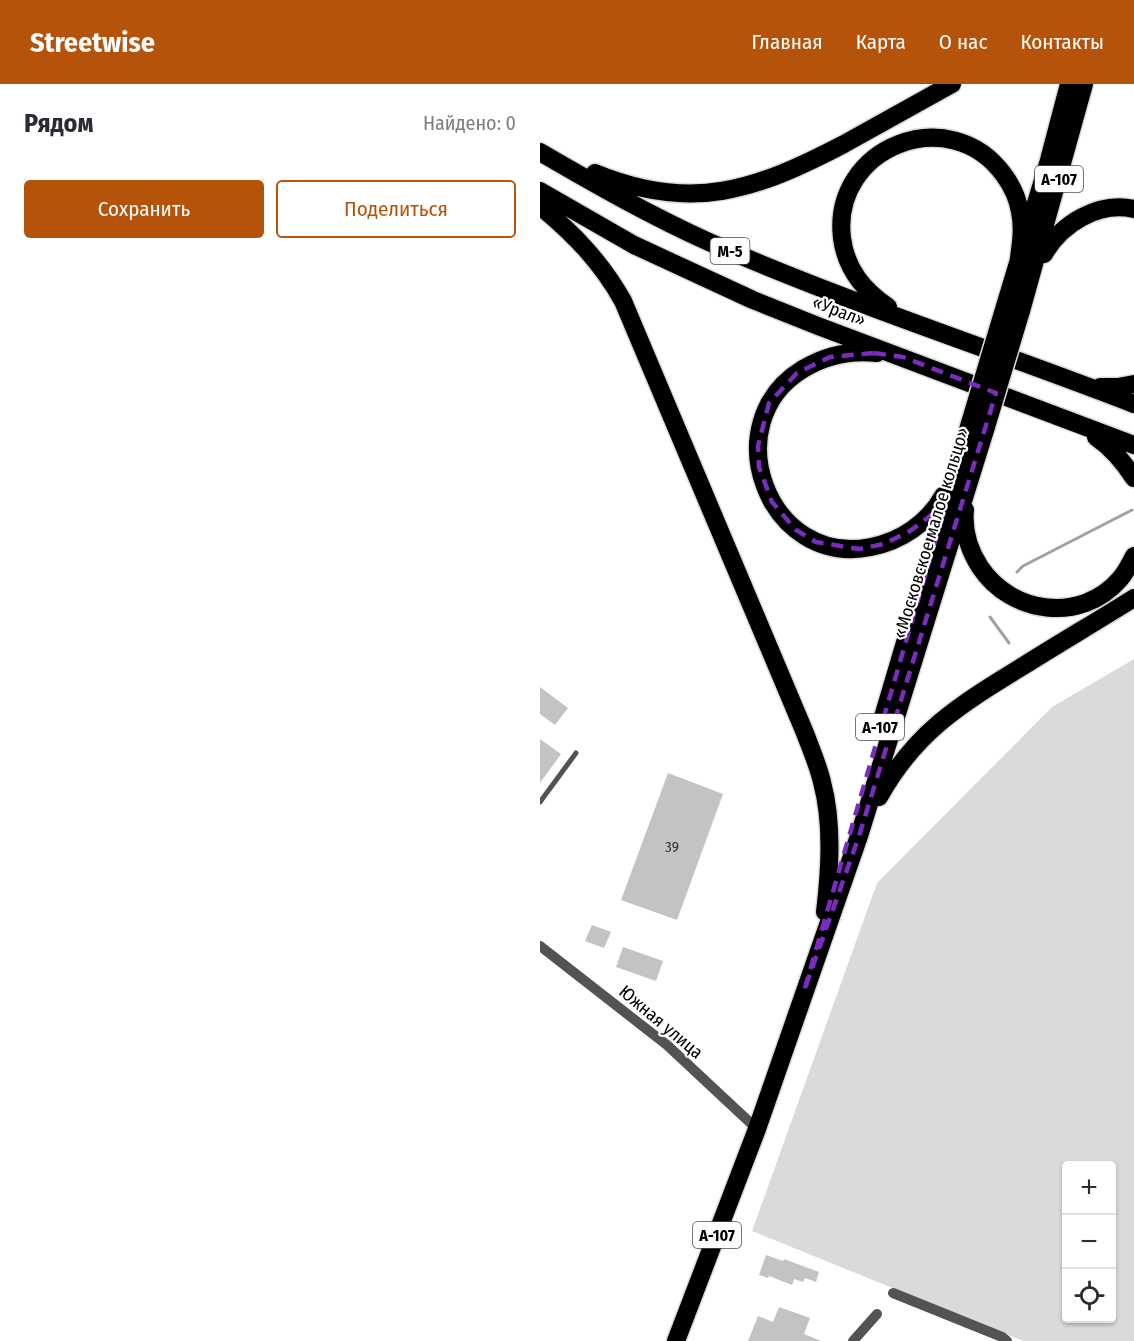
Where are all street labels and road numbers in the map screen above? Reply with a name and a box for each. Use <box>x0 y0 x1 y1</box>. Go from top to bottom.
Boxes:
road number: А-107 <box>1035 166 1083 192</box>
road number: М-5 <box>710 238 750 264</box>
street label: «Урал» <box>809 291 869 331</box>
street label: «Московское малое кольцо» <box>888 425 974 641</box>
road number: А-107 <box>856 714 904 740</box>
street label: Южная улица <box>615 981 708 1064</box>
road number: А-107 <box>693 1222 741 1248</box>

